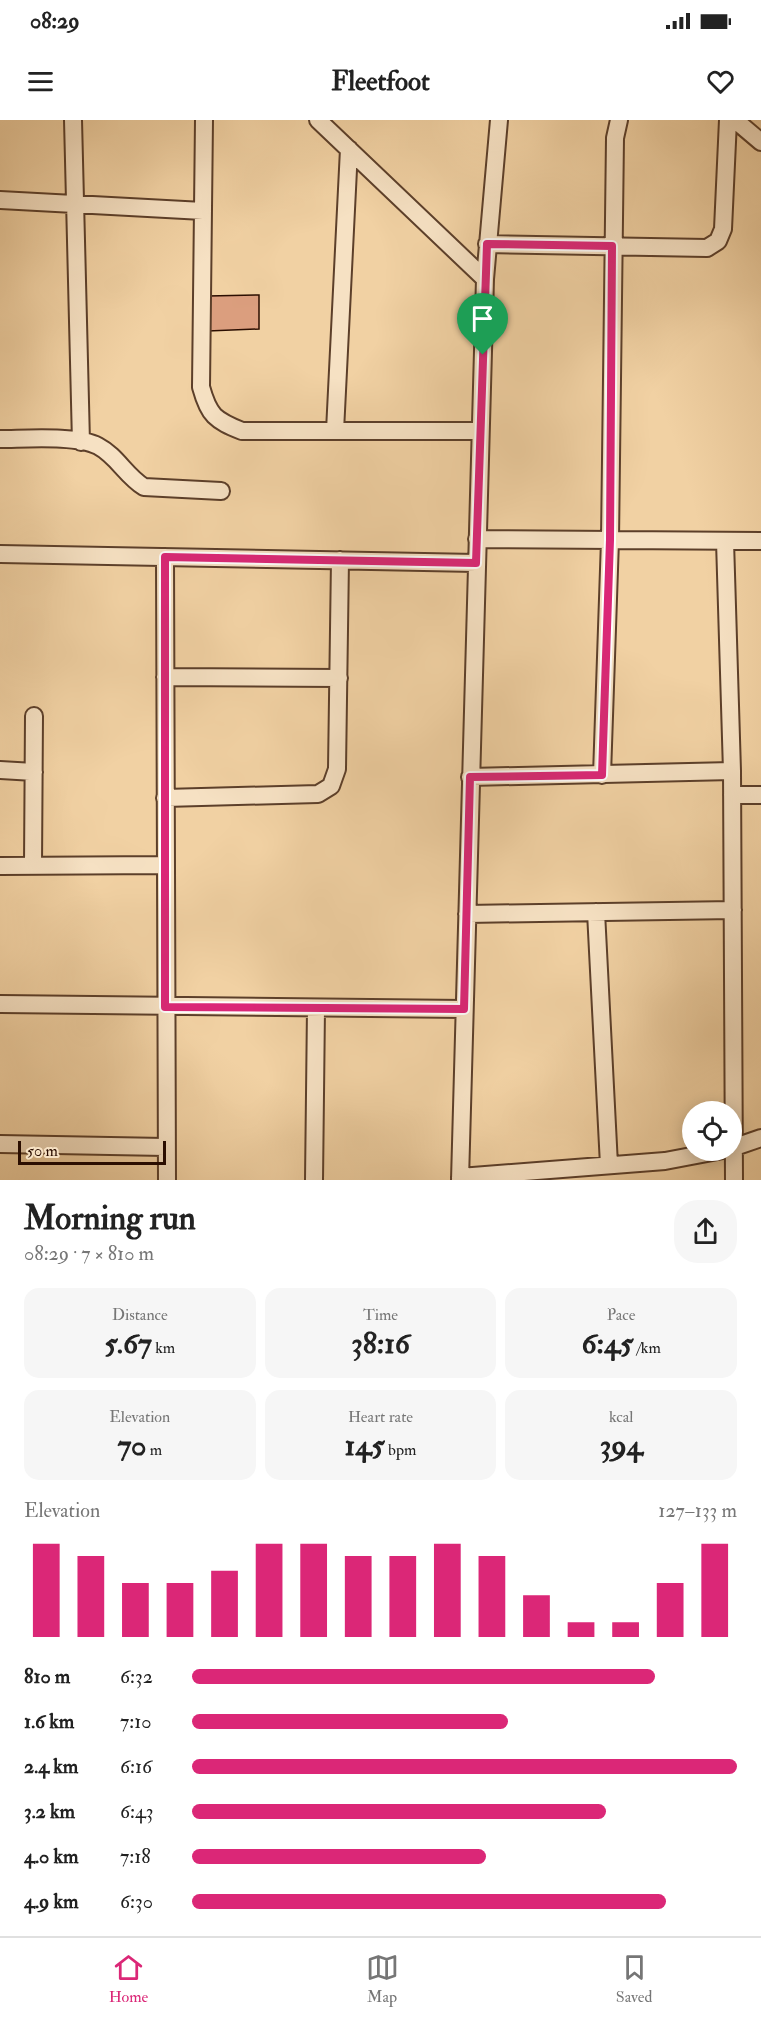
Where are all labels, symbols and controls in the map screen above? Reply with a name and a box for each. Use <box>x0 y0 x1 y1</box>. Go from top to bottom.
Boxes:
text: 08:29 <box>30 7 79 35</box>
icon: menu <box>24 65 57 98</box>
text: Fleetfoot <box>331 65 430 98</box>
icon: heart <box>704 65 737 98</box>
pin <box>457 293 508 355</box>
icon: arrive <box>466 302 499 335</box>
map controls <box>682 1101 742 1161</box>
button: locate <box>682 1101 742 1161</box>
scale bar <box>18 1138 166 1166</box>
text: 50 m <box>27 1141 58 1161</box>
text: Morning run <box>24 1198 196 1239</box>
button: share <box>674 1200 737 1263</box>
text: 08:29 · 7 × 810 m <box>24 1241 154 1266</box>
text: Distance <box>112 1305 168 1325</box>
text: Time <box>363 1305 398 1325</box>
text: Pace <box>607 1305 636 1325</box>
text: 5.67 <box>104 1325 152 1362</box>
text: 38:16 <box>351 1325 410 1362</box>
text: 6:45 <box>581 1325 633 1362</box>
text: km <box>152 1338 175 1358</box>
text: /km <box>633 1338 661 1358</box>
text: Elevation <box>109 1407 170 1427</box>
text: Heart rate <box>348 1407 413 1427</box>
text: kcal <box>609 1407 633 1427</box>
text: 70 <box>117 1427 146 1464</box>
text: 145 <box>345 1427 385 1464</box>
text: 394 <box>600 1427 643 1464</box>
text: m <box>146 1440 162 1460</box>
text: bpm <box>385 1440 416 1460</box>
text: Elevation <box>24 1498 100 1523</box>
text: 127–133 m <box>658 1498 737 1523</box>
text: 810 m <box>24 1664 70 1689</box>
text: 6:32 <box>120 1664 153 1689</box>
text: 1.6 km <box>24 1709 74 1734</box>
text: 7:10 <box>120 1709 151 1734</box>
text: 2.4 km <box>24 1754 78 1779</box>
text: 6:16 <box>120 1754 152 1779</box>
text: 3.2 km <box>24 1799 75 1824</box>
text: 6:43 <box>120 1799 154 1824</box>
text: 4.0 km <box>24 1844 79 1869</box>
text: 7:18 <box>120 1844 151 1869</box>
text: 4.9 km <box>24 1889 79 1914</box>
text: 6:30 <box>120 1889 153 1914</box>
tab: Home <box>109 1951 148 2007</box>
tab: Map <box>366 1951 399 2007</box>
tab: Saved <box>616 1951 652 2007</box>

